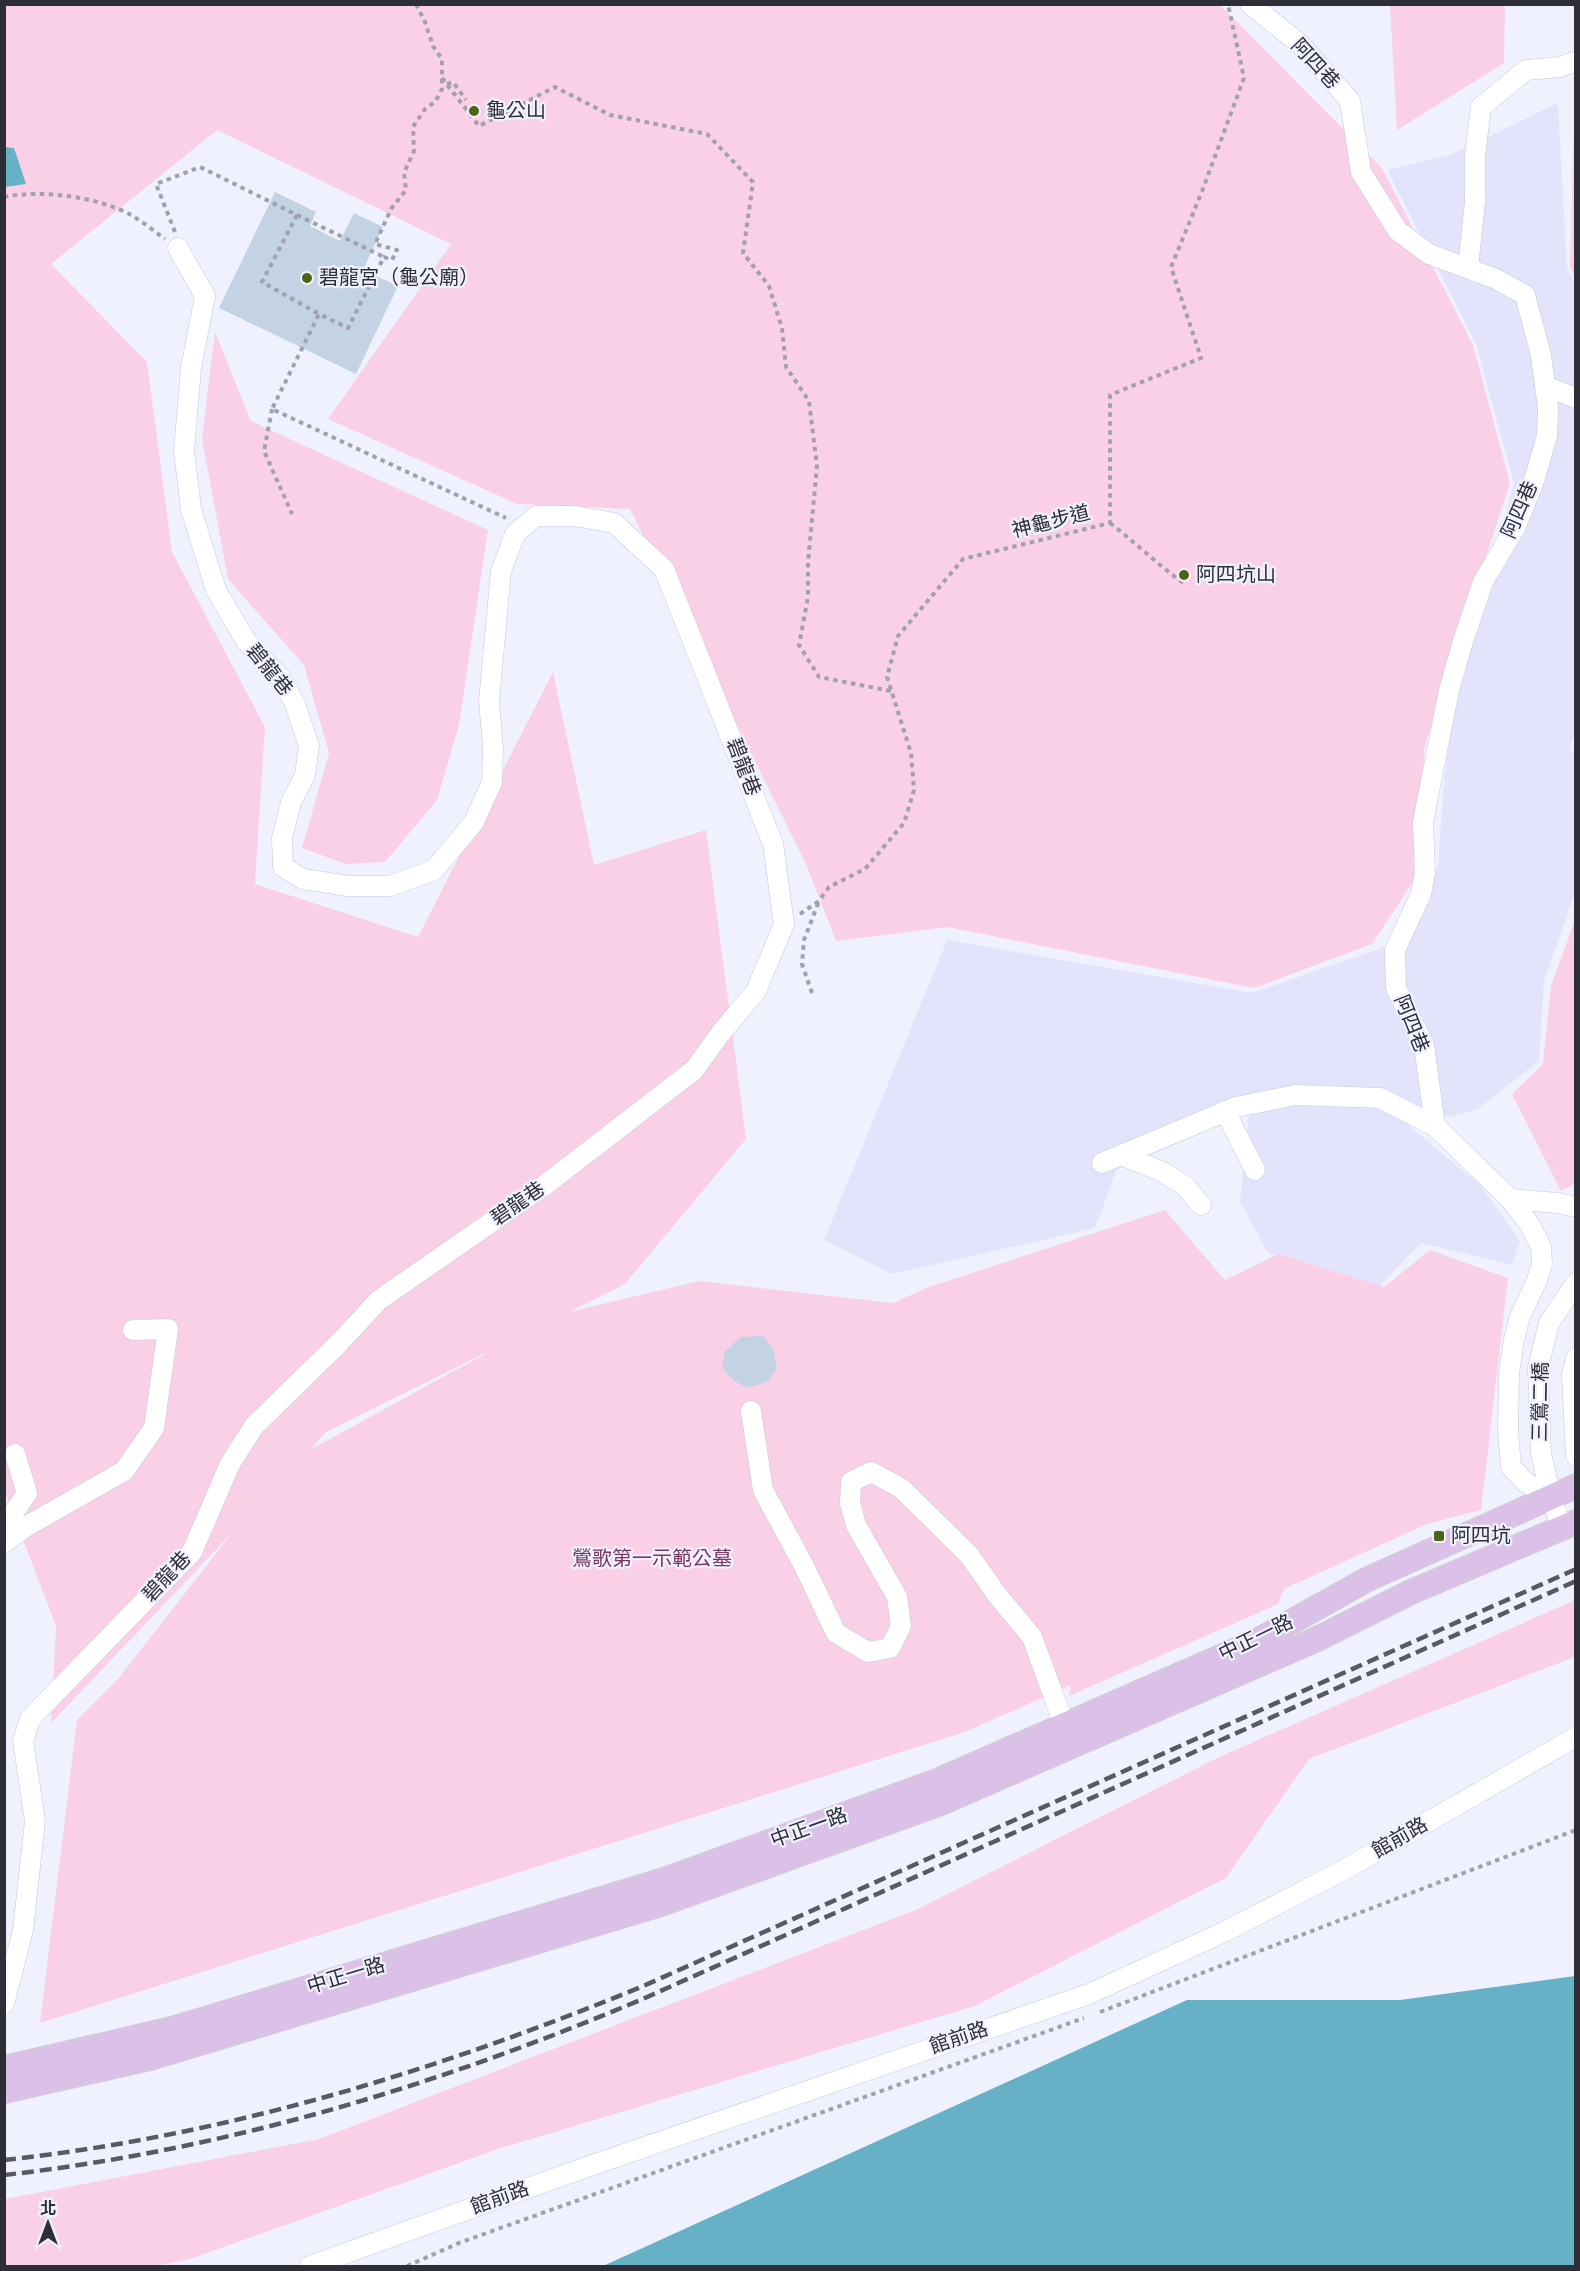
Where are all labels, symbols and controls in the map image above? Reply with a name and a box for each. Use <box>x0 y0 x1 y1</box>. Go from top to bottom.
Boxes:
street label: 阿四巷 <box>1286 34 1344 94</box>
place label: 龜公山 <box>486 99 546 123</box>
marker: 龜公山 <box>467 104 481 118</box>
place label: 碧龍宮（龜公廟） <box>319 266 479 290</box>
marker: 碧龍宮（龜公廟） <box>300 271 314 285</box>
street label: 阿四巷 <box>1497 478 1543 542</box>
street label: 神龜步道 <box>1009 501 1093 543</box>
place label: 阿四坑山 <box>1196 563 1276 587</box>
marker: 阿四坑山 <box>1177 568 1191 582</box>
street label: 碧龍巷 <box>241 639 297 701</box>
street label: 碧龍巷 <box>721 735 765 799</box>
street label: 阿四巷 <box>1389 992 1433 1056</box>
street label: 碧龍巷 <box>487 1177 549 1231</box>
street label: 三鶯二橋 <box>1528 1362 1554 1442</box>
place label: 阿四坑 <box>1451 1524 1511 1548</box>
marker: 阿四坑 <box>1432 1529 1446 1543</box>
street label: 碧龍巷 <box>138 1547 196 1607</box>
park label: 鶯歌第一示範公墓 <box>572 1547 732 1571</box>
street label: 中正一路 <box>1215 1610 1297 1666</box>
street label: 中正一路 <box>767 1803 851 1853</box>
street label: 館前路 <box>1368 1813 1432 1863</box>
street label: 中正一路 <box>304 1953 388 1999</box>
street label: 館前路 <box>927 2017 991 2059</box>
street label: 館前路 <box>468 2176 532 2220</box>
north arrow <box>18 2193 78 2253</box>
text: 北 <box>40 2200 56 2219</box>

